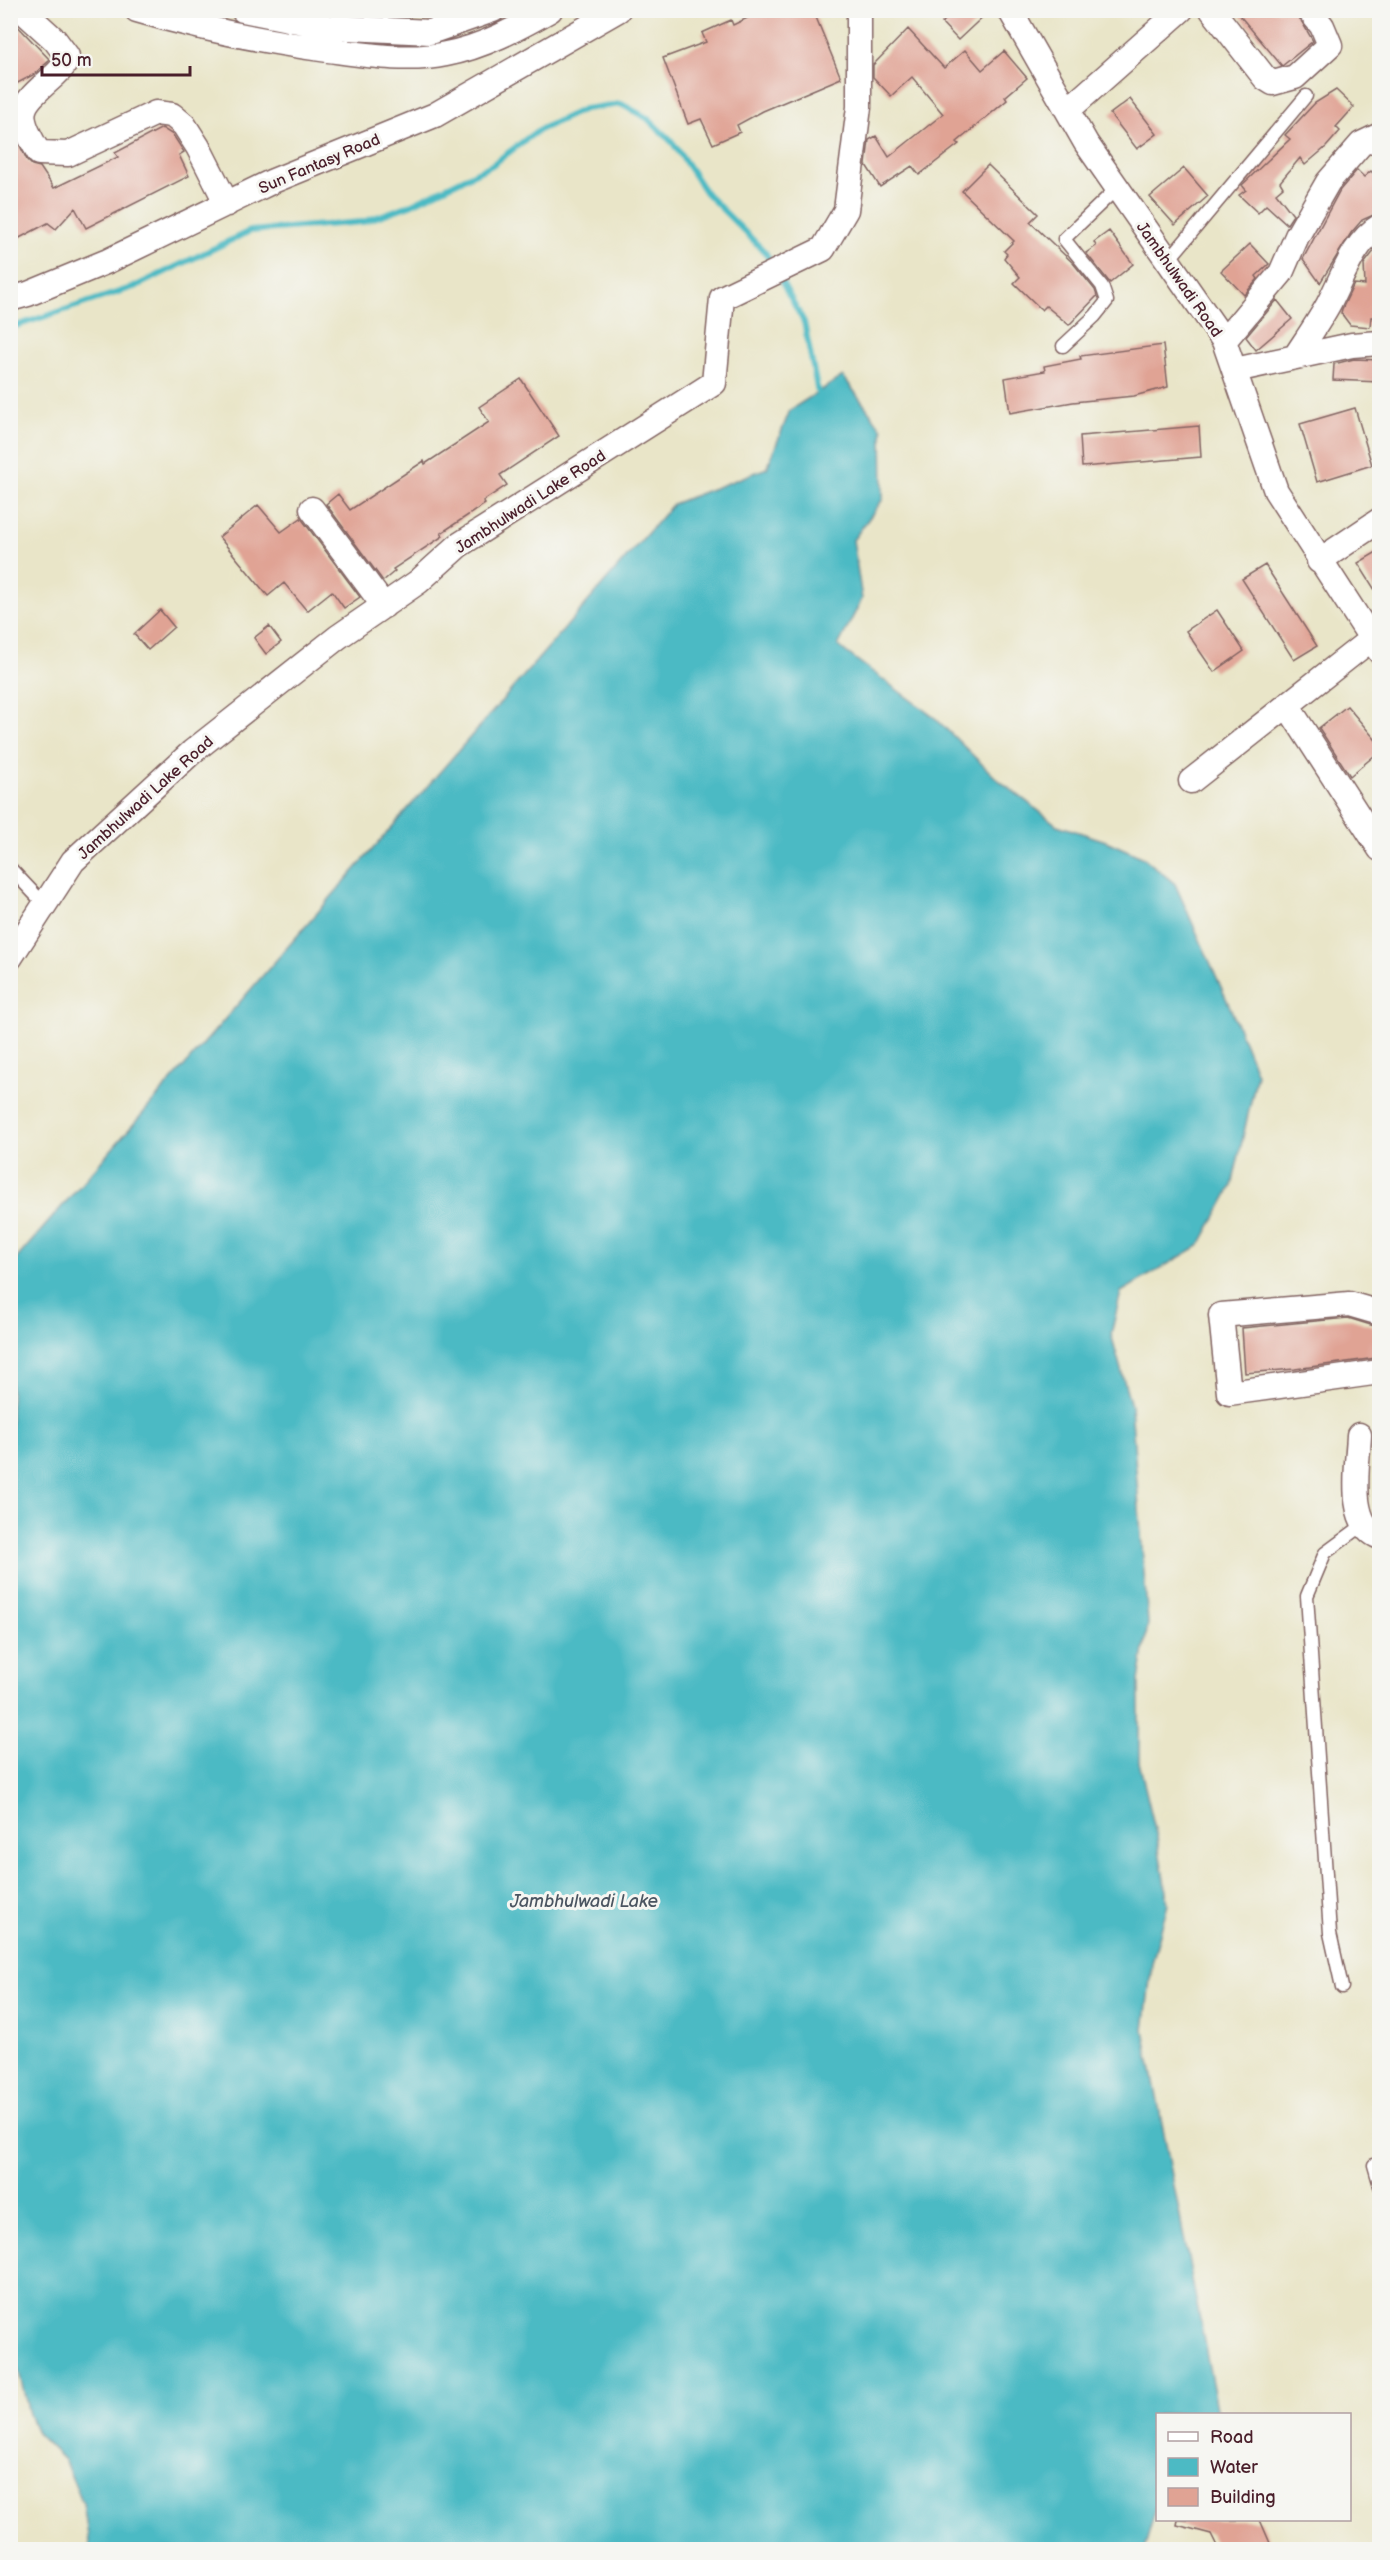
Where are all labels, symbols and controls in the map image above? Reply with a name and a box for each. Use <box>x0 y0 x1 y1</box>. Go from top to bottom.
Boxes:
scale bar <box>42 39 190 77</box>
text: 50 m <box>51 50 92 71</box>
street label: Sun Fantasy Road <box>256 130 383 198</box>
street label: Jambhulwadi Road <box>1132 219 1226 341</box>
street label: Jambhulwadi Lake Road <box>452 447 610 558</box>
street label: Jambhulwadi Lake Road <box>74 732 218 864</box>
water label: Jambhulwadi Lake <box>509 1891 658 1912</box>
legend <box>1156 2413 1351 2521</box>
text: Road <box>1210 2427 1254 2448</box>
text: Water <box>1210 2457 1258 2478</box>
text: Building <box>1210 2487 1276 2508</box>

